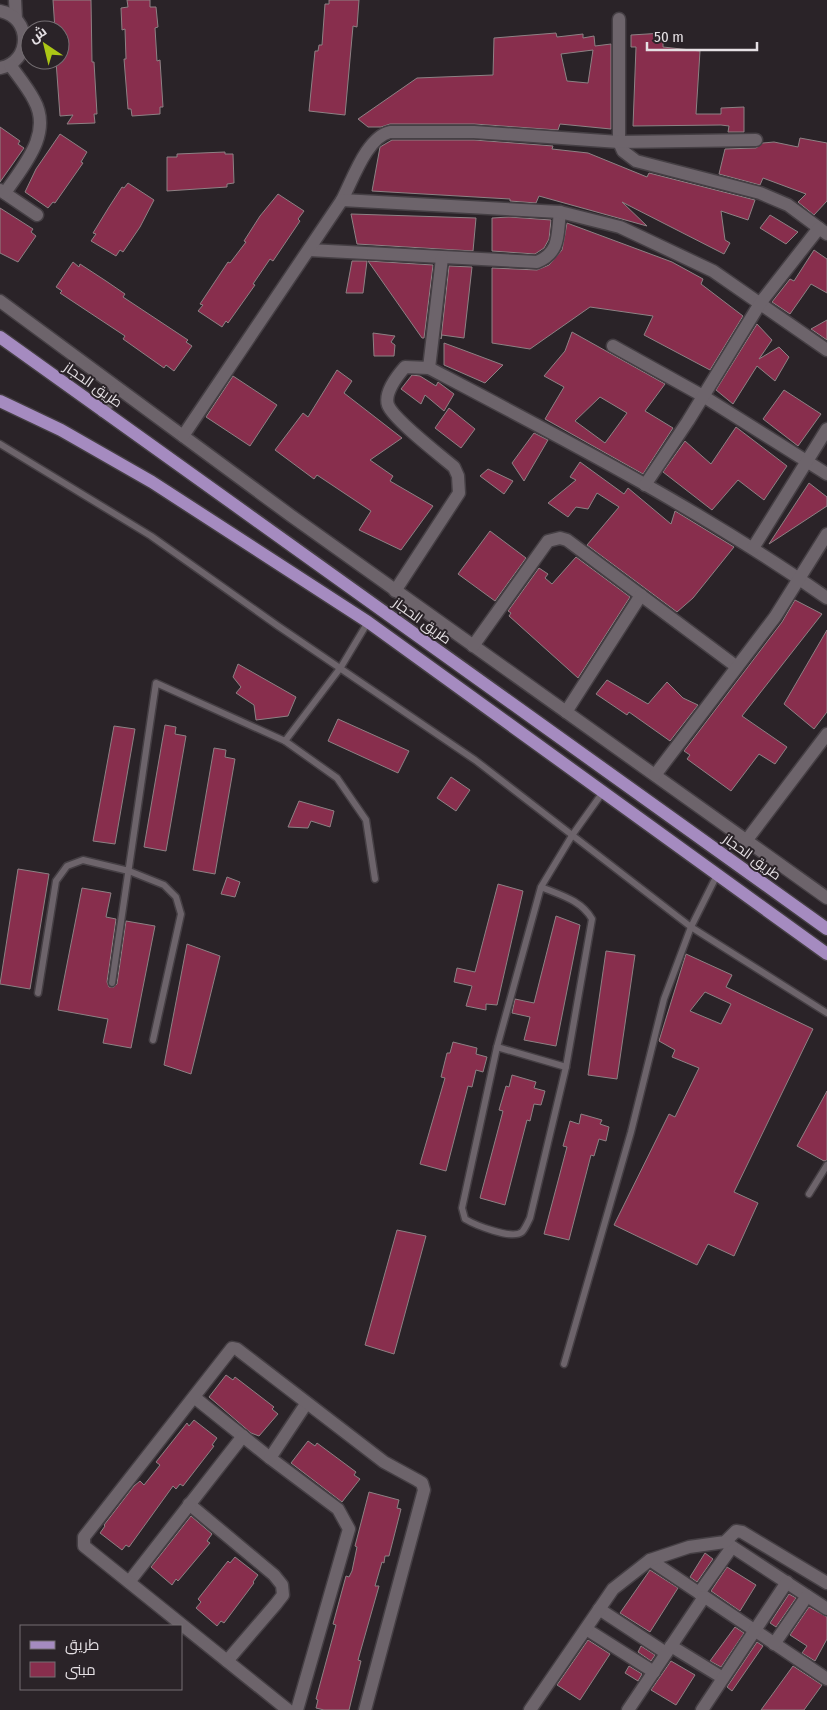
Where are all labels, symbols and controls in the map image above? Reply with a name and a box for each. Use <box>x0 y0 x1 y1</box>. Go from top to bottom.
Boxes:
north arrow <box>20 20 70 70</box>
scale bar <box>647 20 757 52</box>
text: ش <box>26 23 50 47</box>
text: 50 m <box>654 28 684 46</box>
street label: طريق الحجاز <box>60 358 126 411</box>
street label: طريق الحجاز <box>389 594 454 648</box>
street label: طريق الحجاز <box>719 830 784 884</box>
legend <box>20 1625 182 1690</box>
text: طريق <box>65 1636 99 1655</box>
text: مبنى <box>65 1661 96 1680</box>

